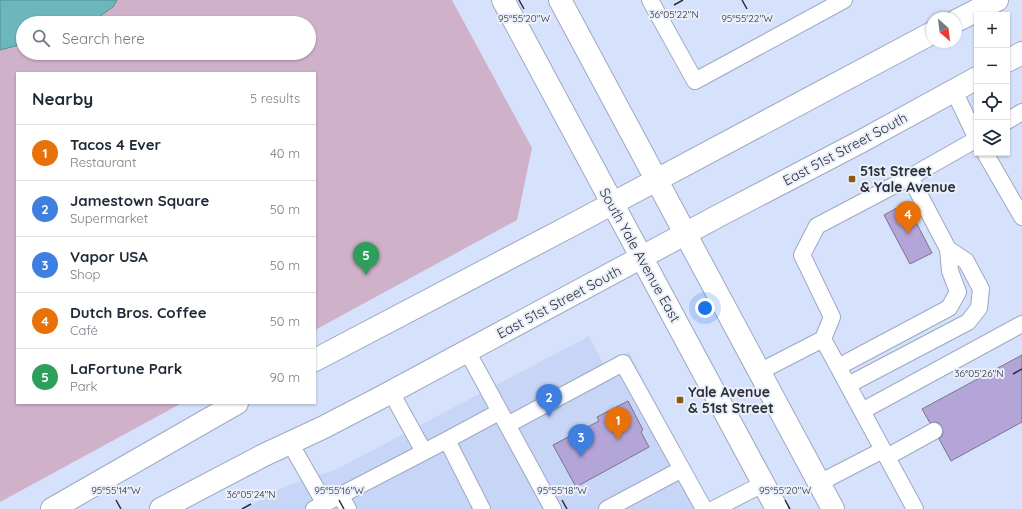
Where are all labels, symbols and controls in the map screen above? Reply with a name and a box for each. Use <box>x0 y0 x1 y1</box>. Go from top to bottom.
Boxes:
text: 36°05'22"N <box>649 8 699 21</box>
text: 95°55'20"W <box>498 12 550 25</box>
text: 95°55'22"W <box>721 12 773 25</box>
north arrow <box>926 12 962 48</box>
map controls <box>974 12 1010 156</box>
button: + <box>974 12 1010 48</box>
search box <box>16 16 316 60</box>
icon: search <box>30 27 52 49</box>
text: Search here <box>62 29 145 48</box>
button: − <box>974 48 1010 84</box>
button: locate <box>974 84 1010 120</box>
text: Nearby <box>32 88 93 109</box>
text: 5 results <box>250 90 300 106</box>
street label: East 51st Street South <box>780 109 910 189</box>
button: layers <box>974 120 1010 156</box>
text: Tacos 4 Ever <box>70 135 161 154</box>
text: 1 <box>42 145 48 161</box>
text: 40 m <box>270 145 300 161</box>
text: Restaurant <box>70 154 136 170</box>
place label: 51st Street & Yale Avenue <box>860 162 956 196</box>
marker: 51st Street & Yale Avenue <box>847 174 857 184</box>
street label: South Yale Avenue East <box>596 185 685 326</box>
text: Jamestown Square <box>70 191 209 210</box>
text: 2 <box>41 201 49 217</box>
text: 50 m <box>270 201 300 217</box>
pin: 4 <box>895 201 921 234</box>
text: Supermarket <box>70 210 148 226</box>
pin: 5 <box>353 242 379 275</box>
text: Vapor USA <box>70 247 148 266</box>
text: 3 <box>42 257 48 273</box>
text: 50 m <box>270 257 300 273</box>
street label: East 51st Street South <box>494 262 624 342</box>
text: Shop <box>70 266 100 282</box>
your location <box>695 298 715 318</box>
text: Dutch Bros. Coffee <box>70 303 207 322</box>
text: 4 <box>41 313 49 329</box>
text: 50 m <box>270 313 300 329</box>
text: Café <box>70 322 98 338</box>
text: LaFortune Park <box>70 359 182 378</box>
text: 36°05'26"N <box>954 367 1004 380</box>
text: 5 <box>41 369 49 385</box>
text: 90 m <box>270 369 300 385</box>
text: Park <box>70 378 98 394</box>
place label: Yale Avenue & 51st Street <box>688 383 774 417</box>
pin: 2 <box>536 384 562 417</box>
marker: Yale Avenue & 51st Street <box>675 395 685 405</box>
pin: 1 <box>605 407 631 440</box>
pin: 3 <box>568 424 594 457</box>
text: 95°55'14"W <box>91 484 141 497</box>
text: 95°55'16"W <box>314 484 364 497</box>
text: 95°55'18"W <box>537 484 587 497</box>
text: 95°55'20"W <box>759 484 811 497</box>
text: 36°05'24"N <box>226 488 276 501</box>

